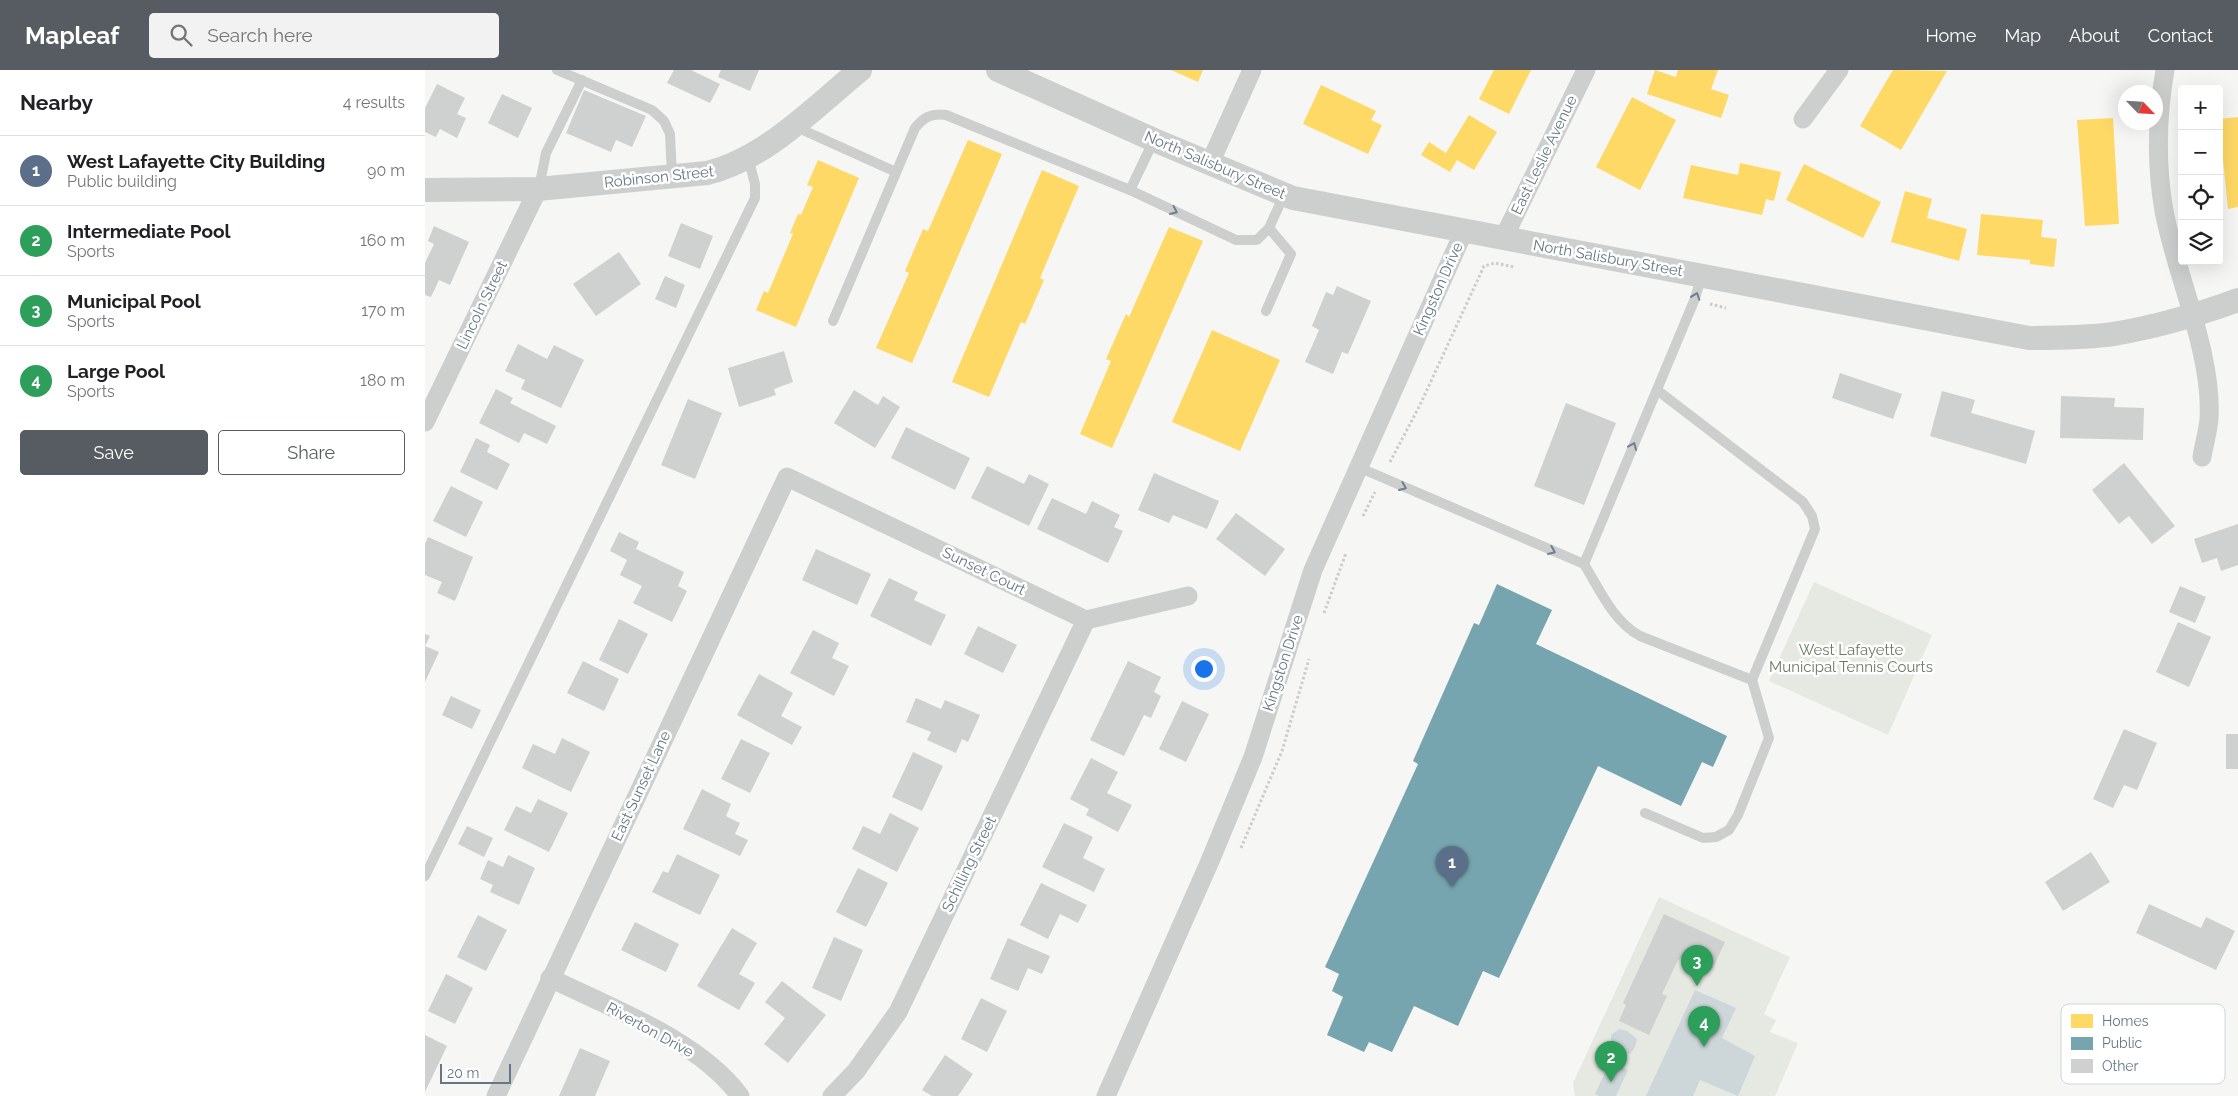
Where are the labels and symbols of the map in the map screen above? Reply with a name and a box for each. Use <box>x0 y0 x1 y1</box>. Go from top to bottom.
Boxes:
north arrow <box>2118 85 2163 130</box>
street label: East Leslie Avenue <box>1507 92 1581 217</box>
street label: North Salisbury Street <box>1142 127 1288 203</box>
street label: Robinson Street <box>603 162 715 192</box>
one-way arrow <box>1169 204 1178 215</box>
street label: North Salisbury Street <box>1532 236 1684 280</box>
street label: Kingston Drive <box>1409 239 1467 339</box>
street label: Lincoln Street <box>453 258 511 352</box>
one-way arrow <box>1690 292 1700 301</box>
one-way arrow <box>1627 442 1638 451</box>
one-way arrow <box>1398 480 1407 491</box>
street label: Sunset Court <box>940 543 1028 599</box>
one-way arrow <box>1547 544 1556 555</box>
street label: Kingston Drive <box>1259 612 1307 714</box>
park label: West Lafayette Municipal Tennis Courts <box>1769 641 1933 676</box>
your location <box>1191 656 1217 682</box>
street label: East Sunset Lane <box>608 728 674 844</box>
street label: Schilling Street <box>938 813 1000 915</box>
pin: 1 <box>1436 846 1468 887</box>
pin: 3 <box>1681 945 1713 986</box>
street label: Riverton Drive <box>603 999 697 1061</box>
legend <box>2061 1004 2225 1084</box>
pin: 4 <box>1688 1006 1720 1047</box>
text: Homes <box>2102 1013 2149 1029</box>
text: Public <box>2102 1035 2143 1051</box>
pin: 2 <box>1595 1041 1627 1082</box>
text: Other <box>2102 1058 2139 1074</box>
scale bar <box>440 1061 511 1084</box>

